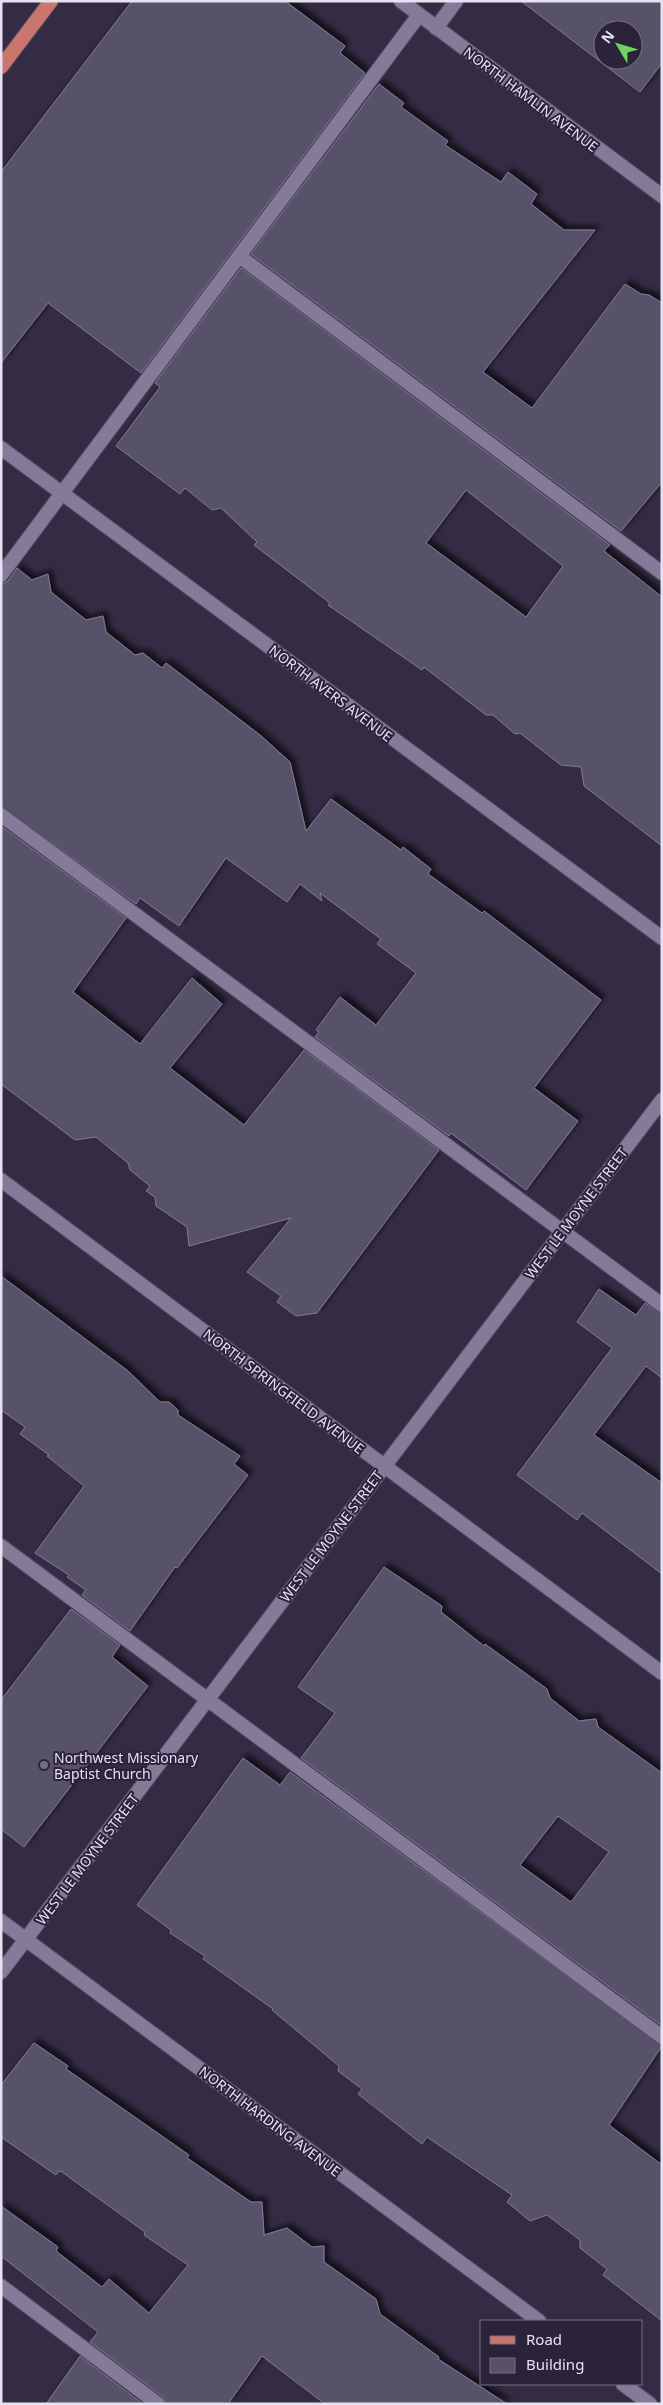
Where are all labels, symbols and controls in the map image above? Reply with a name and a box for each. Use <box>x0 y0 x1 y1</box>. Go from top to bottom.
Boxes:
north arrow <box>593 20 643 70</box>
text: N <box>596 26 618 47</box>
street label: NORTH HAMLIN AVENUE <box>460 42 602 156</box>
street label: NORTH AVERS AVENUE <box>265 640 397 746</box>
street label: WEST LE MOYNE STREET <box>520 1143 632 1282</box>
street label: NORTH SPRINGFIELD AVENUE <box>200 1324 368 1458</box>
street label: WEST LE MOYNE STREET <box>275 1466 387 1605</box>
place label: Northwest Missionary Baptist Church <box>54 1748 199 1783</box>
marker: Northwest Missionary Baptist Church <box>38 1759 50 1771</box>
street label: WEST LE MOYNE STREET <box>31 1789 143 1928</box>
street label: NORTH HARDING AVENUE <box>195 2061 345 2181</box>
legend <box>480 2320 643 2385</box>
text: Road <box>526 2329 562 2349</box>
text: Building <box>526 2354 584 2374</box>

